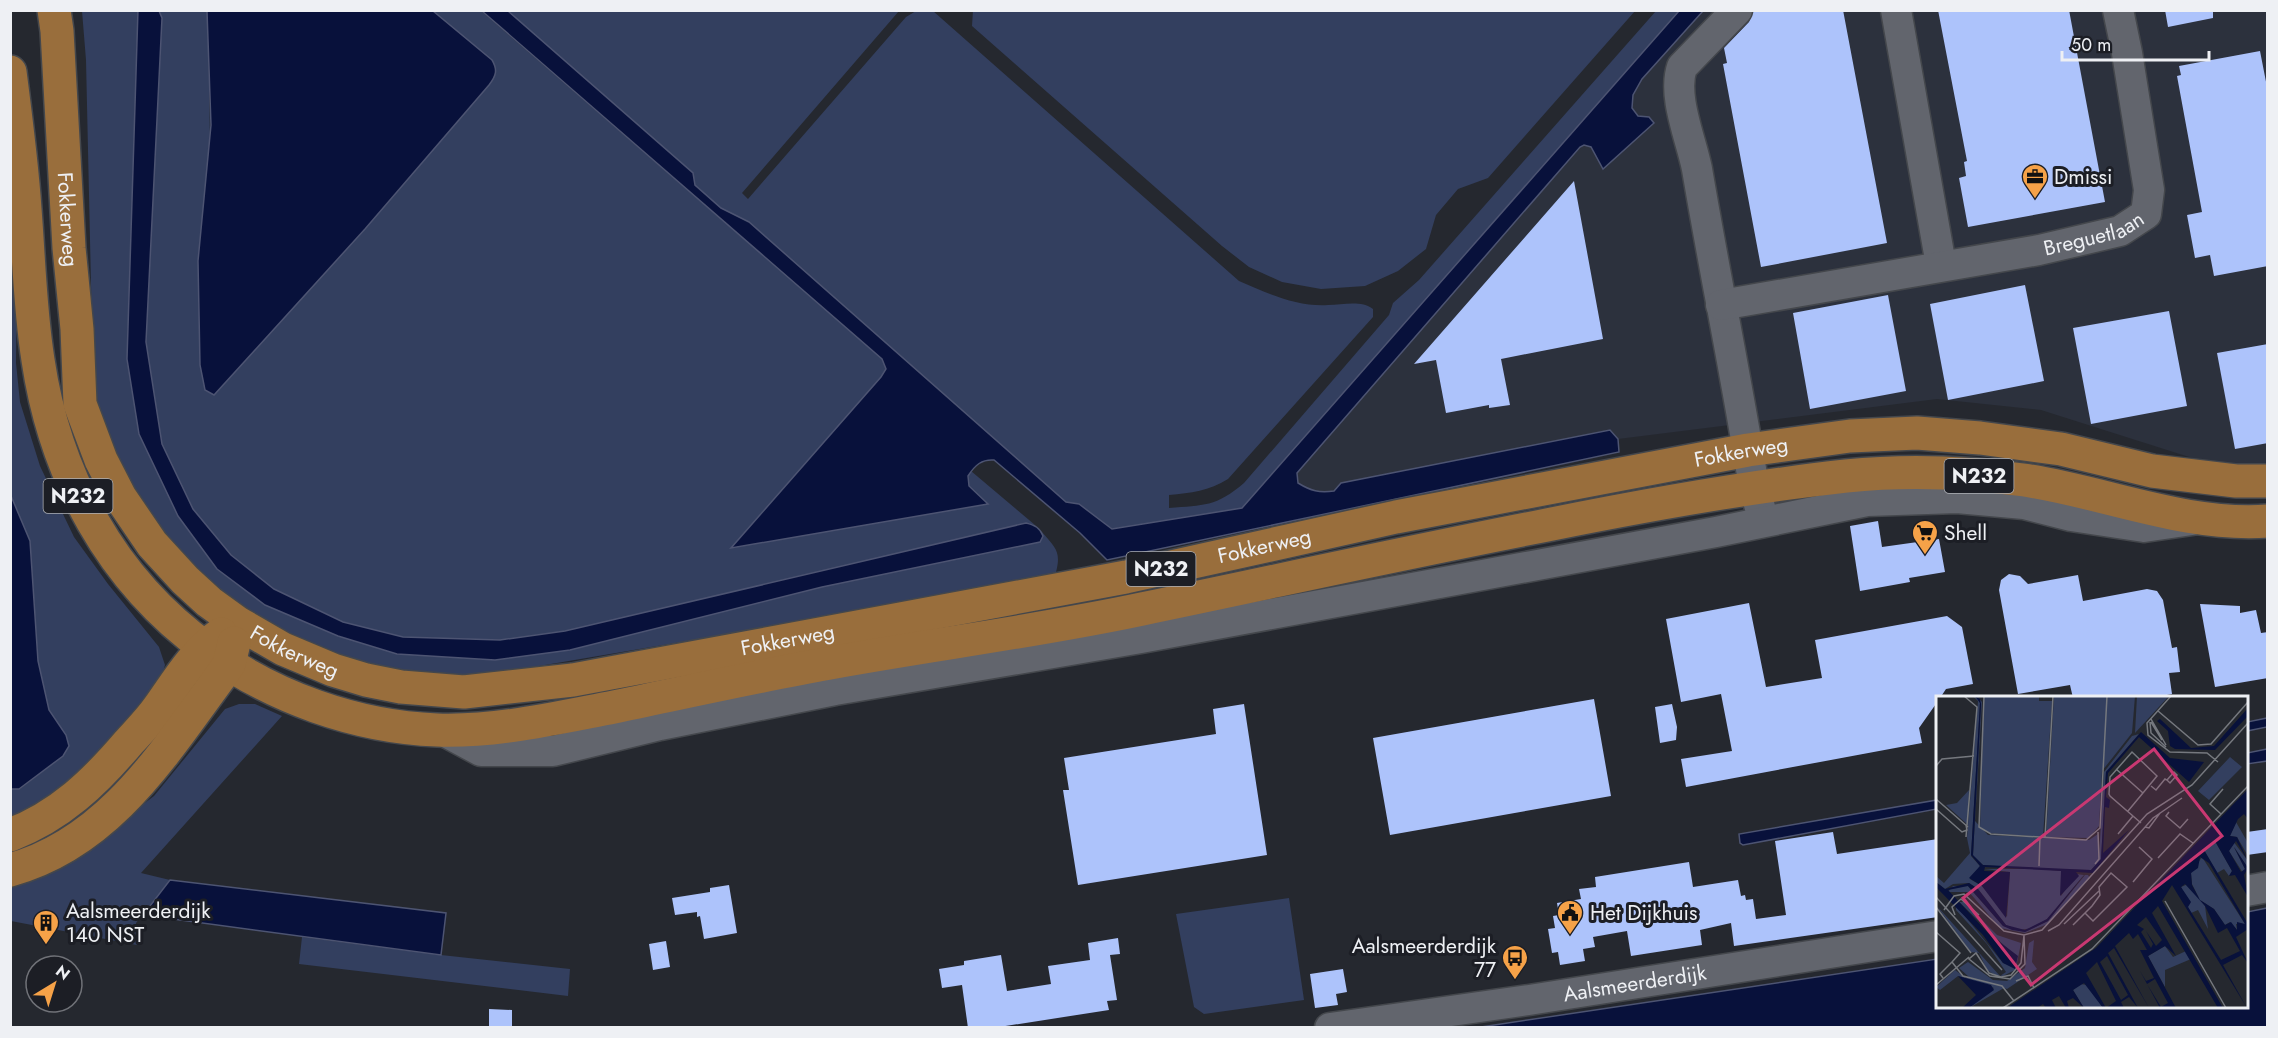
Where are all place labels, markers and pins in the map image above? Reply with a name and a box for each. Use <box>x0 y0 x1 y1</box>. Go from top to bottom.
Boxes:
office icon: Dmissi <box>2020 162 2050 200</box>
place label: Dmissi <box>2054 162 2113 192</box>
supermarket icon: Shell <box>1910 518 1940 556</box>
place label: Shell <box>1944 518 1987 548</box>
place label: Aalsmeerderdijk 140 NST <box>66 896 211 950</box>
public building icon: Het Dijkhuis <box>1555 898 1585 936</box>
place label: Het Dijkhuis <box>1590 898 1697 928</box>
building icon: Aalsmeerderdijk 140 NST <box>31 908 61 946</box>
place label: Aalsmeerderdijk 77 <box>1352 931 1497 985</box>
bus stop icon: Aalsmeerderdijk 77 <box>1500 943 1530 981</box>

